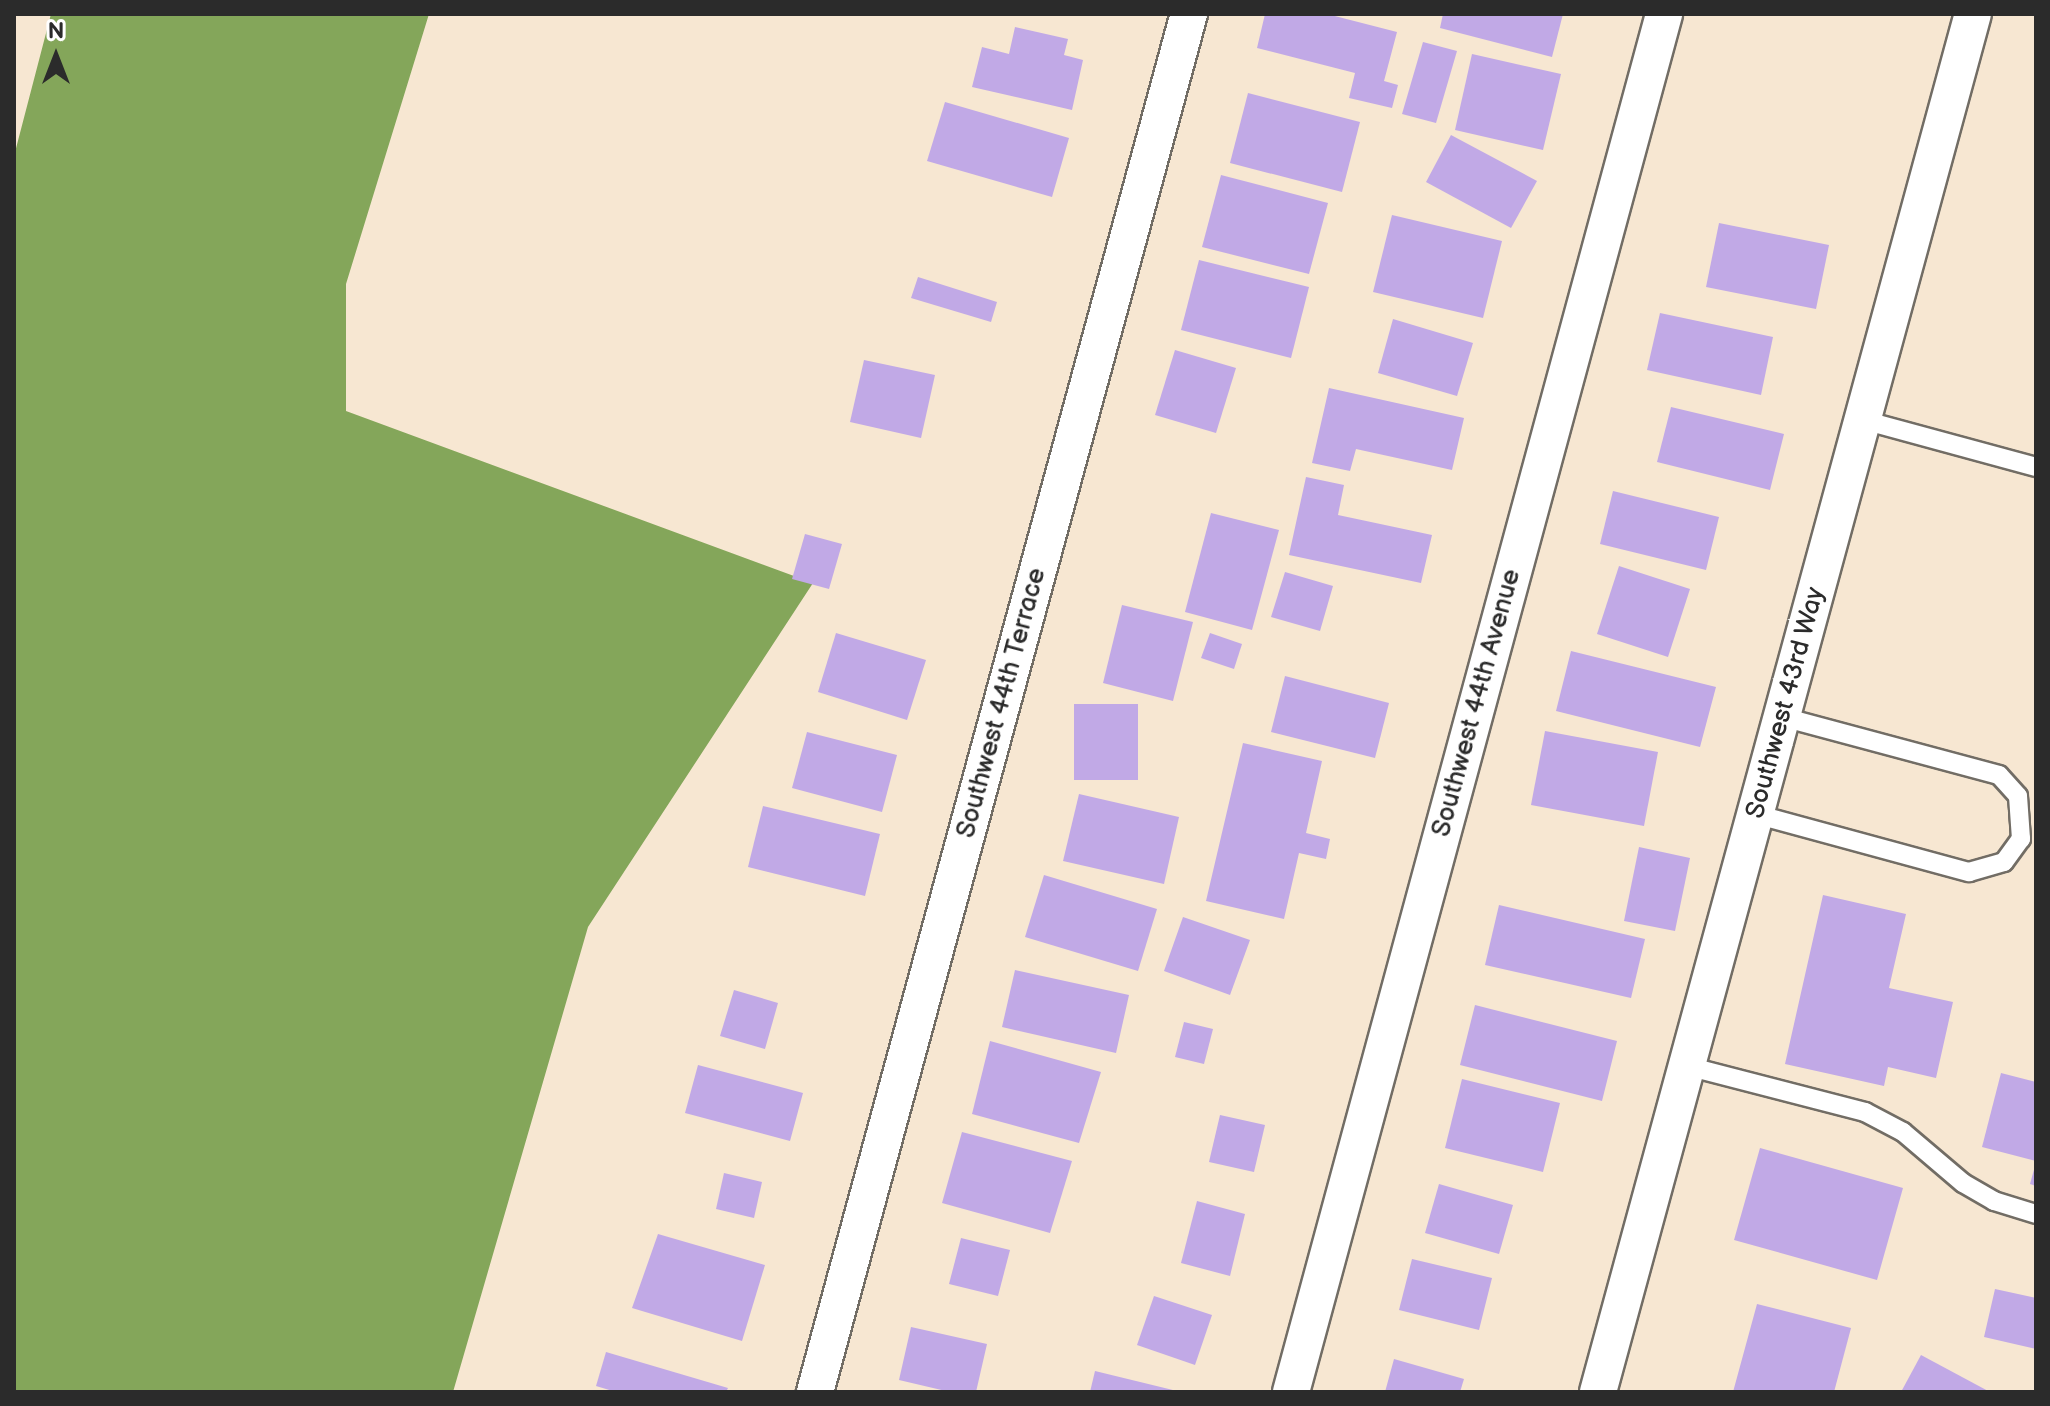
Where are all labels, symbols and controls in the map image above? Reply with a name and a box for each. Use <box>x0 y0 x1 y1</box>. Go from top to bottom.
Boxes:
north arrow <box>16 16 96 96</box>
text: N <box>48 18 64 45</box>
street label: Southwest 44th Terrace <box>951 564 1053 842</box>
street label: Southwest 44th Avenue <box>1426 566 1528 840</box>
street label: Southwest 43rd Way <box>1740 584 1832 822</box>

